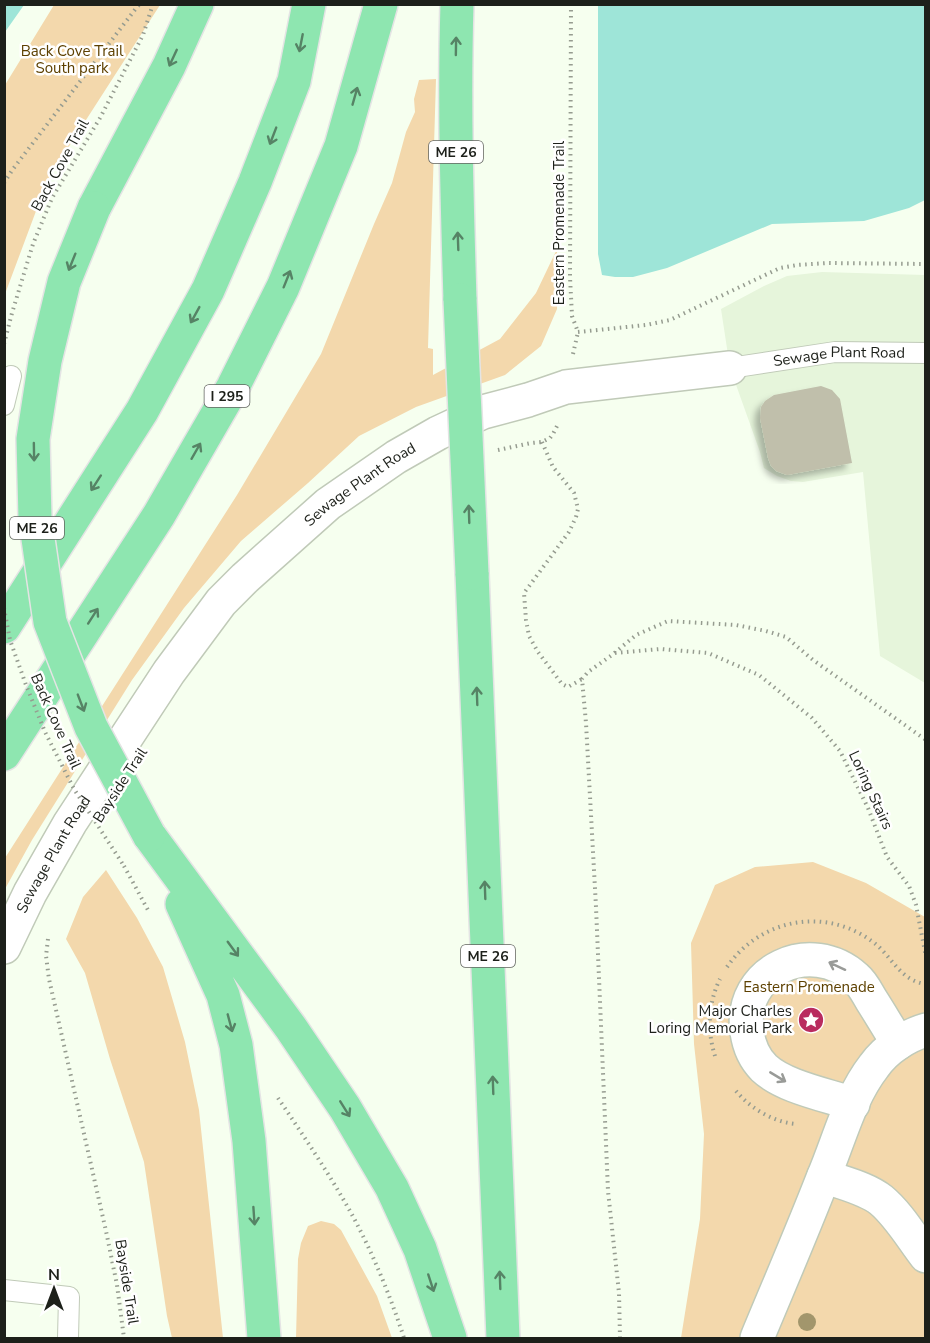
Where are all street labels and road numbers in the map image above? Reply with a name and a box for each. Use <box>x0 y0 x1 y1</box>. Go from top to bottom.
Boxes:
street label: Back Cove Trail <box>26 115 94 215</box>
street label: Eastern Promenade Trail <box>549 140 569 305</box>
road number: ME 26 <box>429 141 483 163</box>
street label: Sewage Plant Road <box>772 342 905 371</box>
road number: I 295 <box>204 385 250 407</box>
street label: Sewage Plant Road <box>300 438 419 531</box>
road number: ME 26 <box>10 517 64 539</box>
street label: Back Cove Trail <box>26 670 86 772</box>
street label: Bayside Trail <box>88 743 152 826</box>
street label: Loring Stairs <box>844 747 898 833</box>
street label: Sewage Plant Road <box>12 792 95 917</box>
road number: ME 26 <box>461 945 515 967</box>
street label: Bayside Trail <box>110 1238 144 1327</box>

